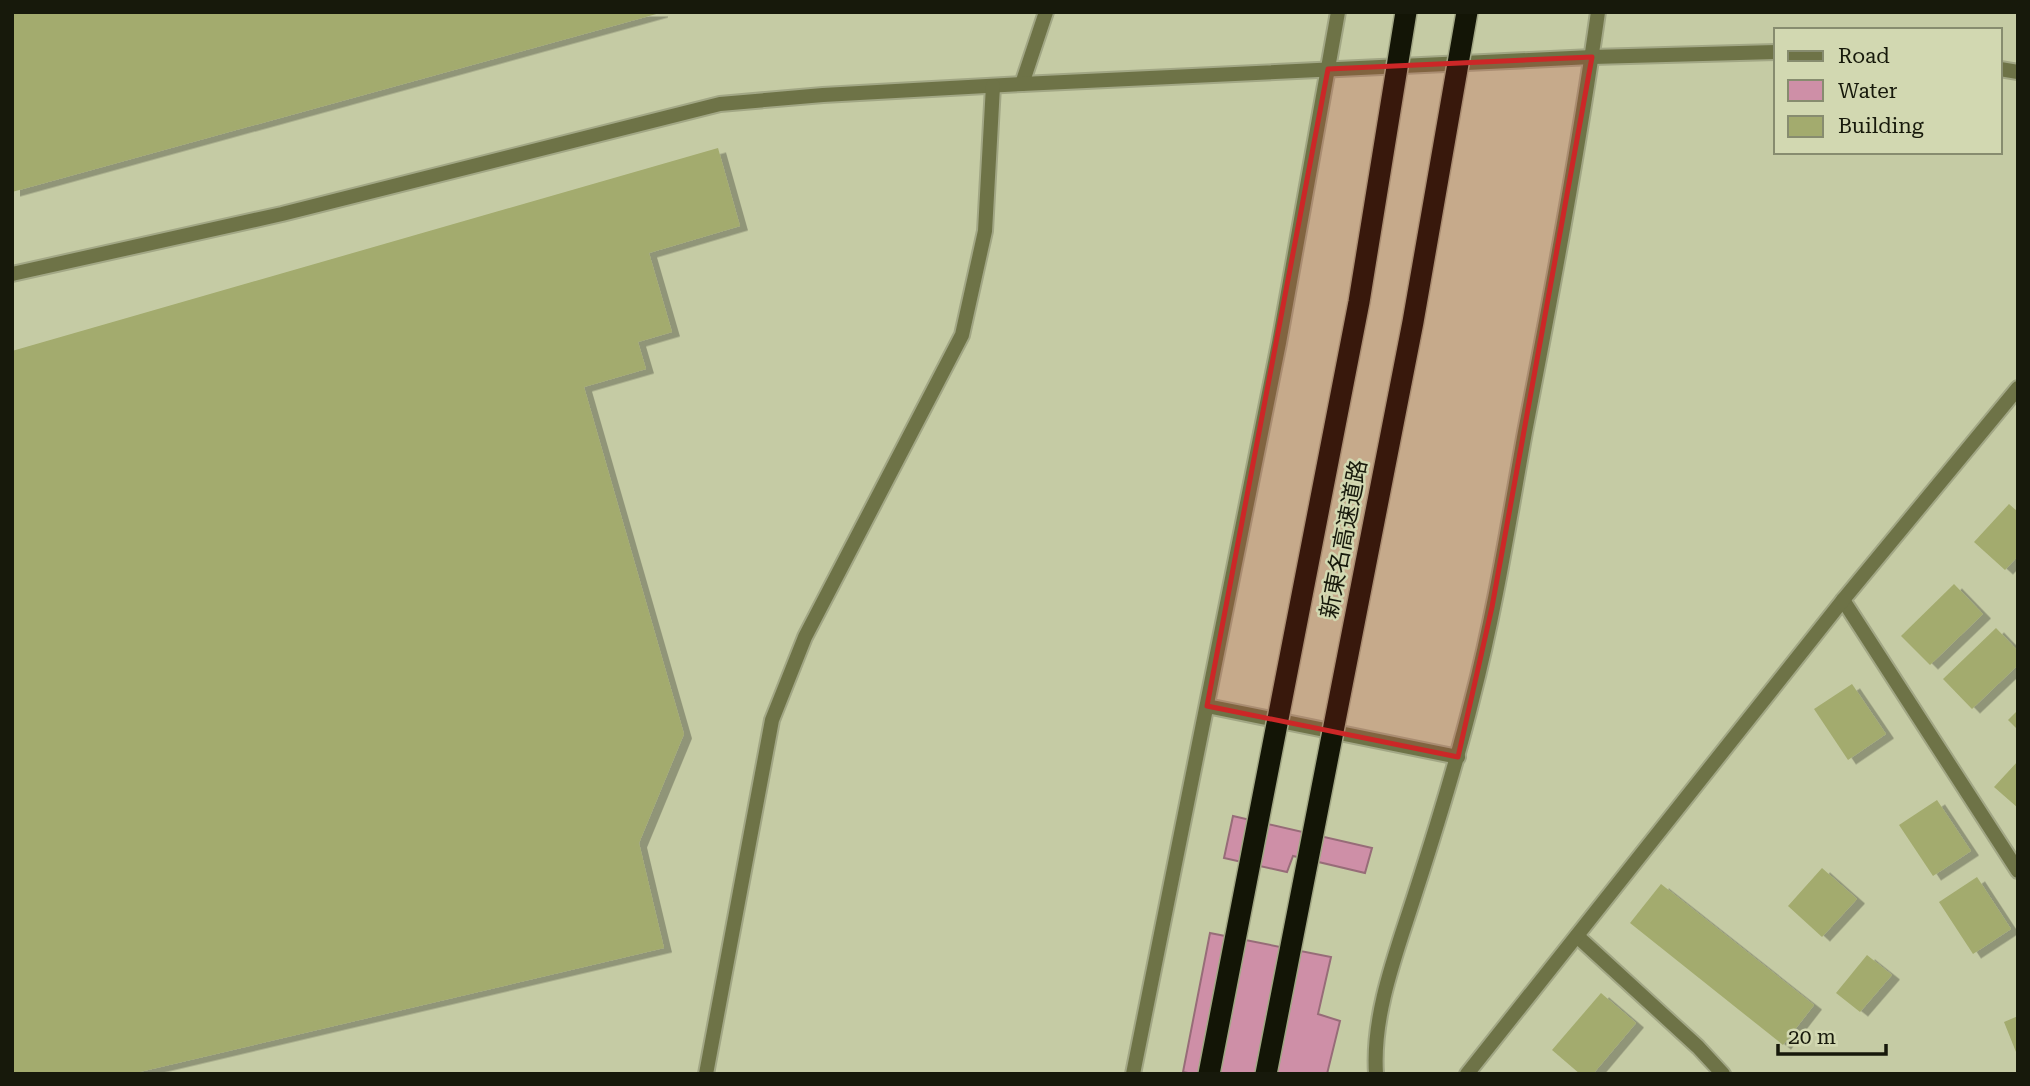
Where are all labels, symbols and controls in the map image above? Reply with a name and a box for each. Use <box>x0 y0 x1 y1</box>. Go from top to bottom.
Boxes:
legend <box>1774 28 2002 154</box>
text: Road <box>1838 44 1890 68</box>
text: Water <box>1838 79 1898 103</box>
text: Building <box>1838 114 1924 138</box>
street label: 新東名高速道路 <box>1315 457 1373 621</box>
scale bar <box>1778 1012 1886 1056</box>
text: 20 m <box>1788 1025 1836 1049</box>

